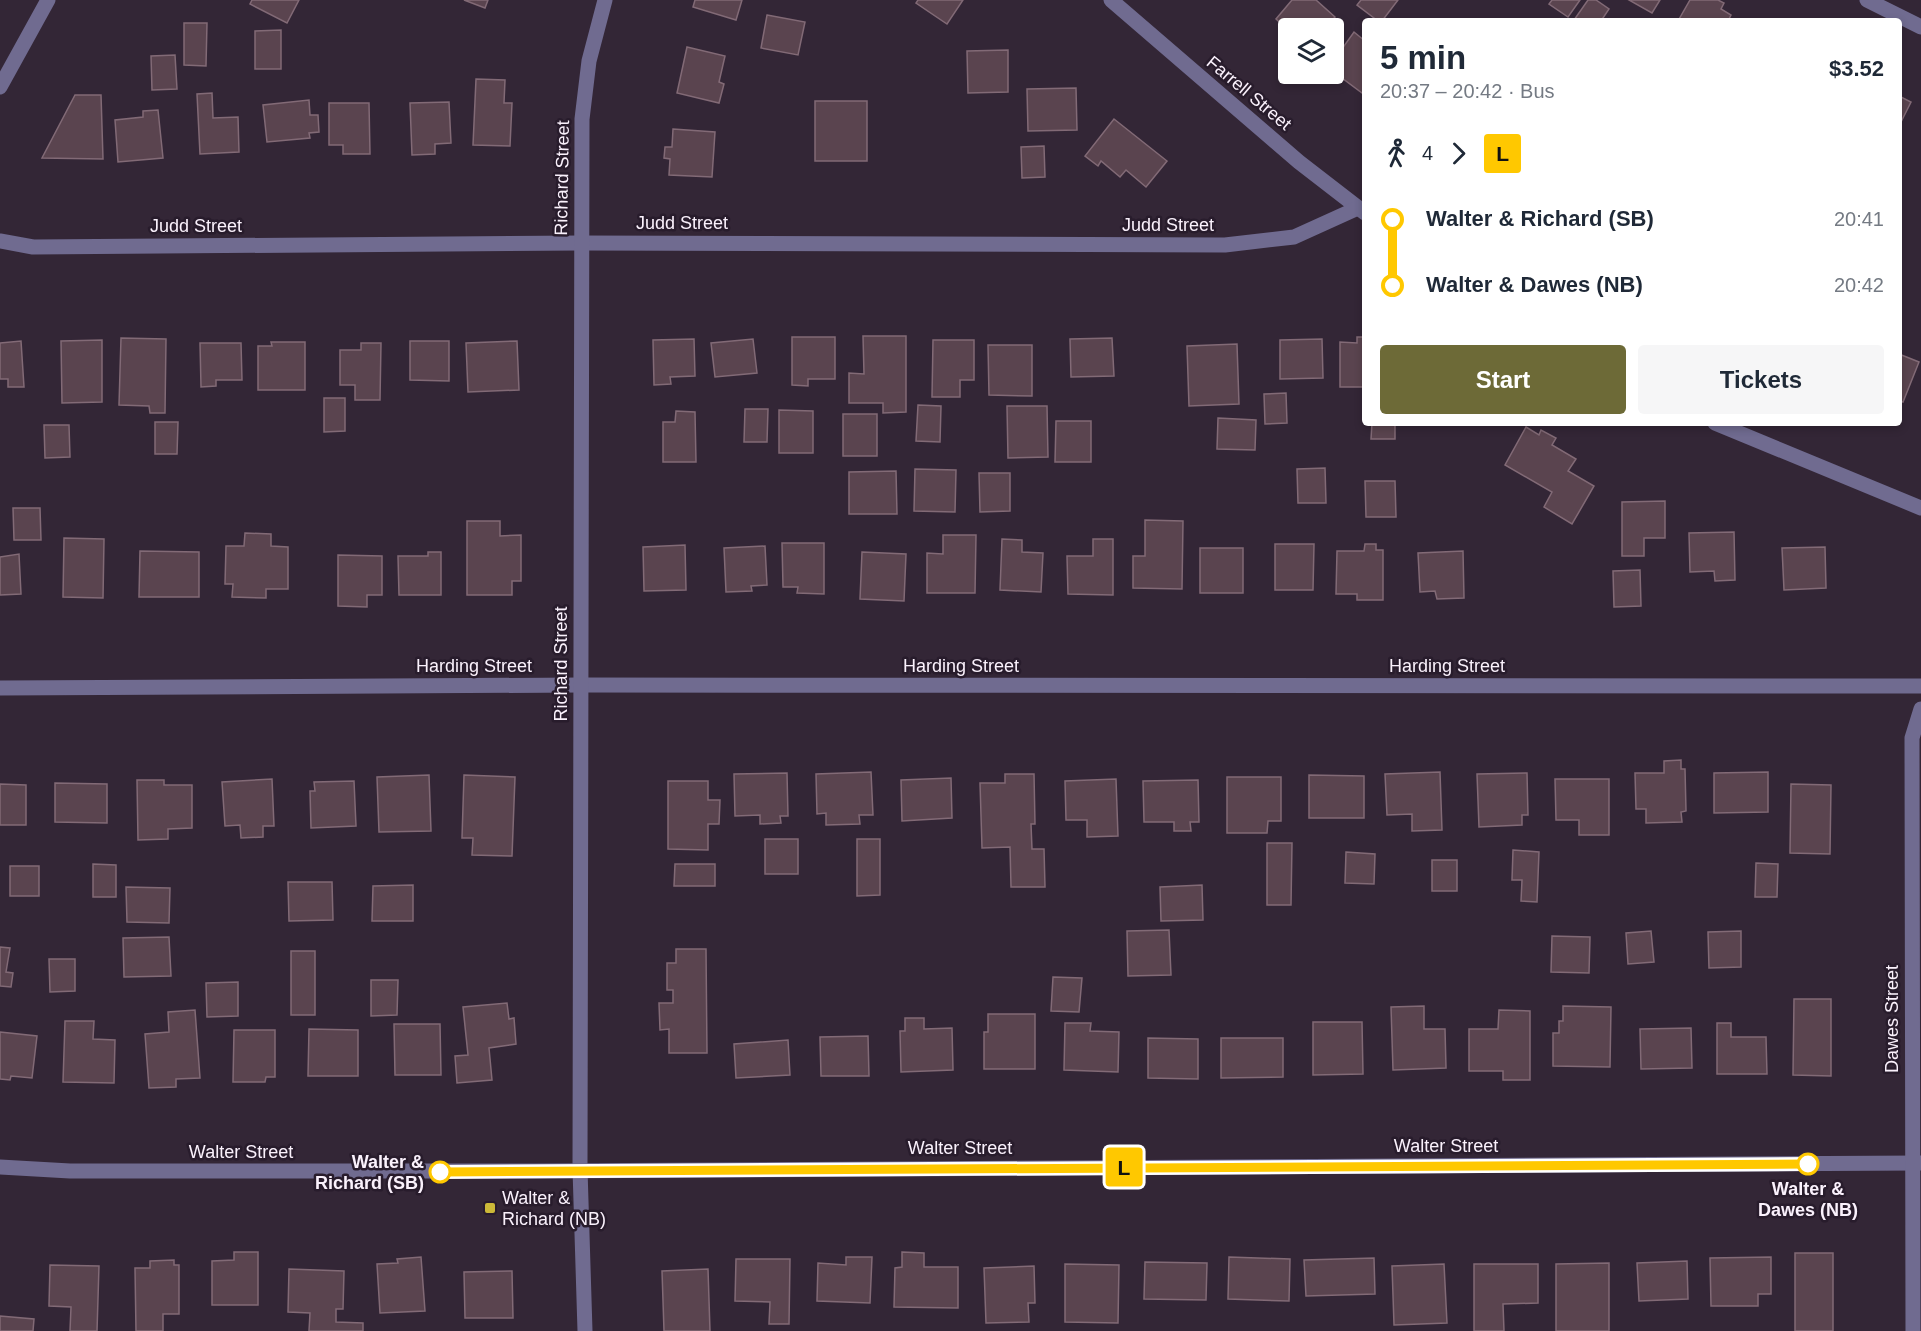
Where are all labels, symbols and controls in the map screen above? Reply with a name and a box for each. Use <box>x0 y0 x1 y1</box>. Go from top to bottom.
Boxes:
map controls <box>1278 18 1344 84</box>
button: layers <box>1278 18 1344 84</box>
text: 5 min <box>1380 39 1466 76</box>
street label: Farrell Street <box>1203 52 1295 134</box>
text: $3.52 <box>1829 56 1884 81</box>
text: 20:37 – 20:42 · Bus <box>1380 80 1555 102</box>
street label: Richard Street <box>551 120 573 236</box>
icon: walk <box>1380 137 1413 170</box>
icon: forward <box>1442 137 1475 170</box>
text: 4 <box>1422 142 1433 164</box>
text: L <box>1496 142 1509 165</box>
text: Walter & Richard (SB) <box>1426 206 1654 231</box>
text: 20:41 <box>1834 208 1884 230</box>
street label: Judd Street <box>636 213 728 233</box>
street label: Judd Street <box>1122 215 1214 235</box>
street label: Judd Street <box>150 216 242 236</box>
text: Walter & Dawes (NB) <box>1426 272 1643 297</box>
text: 20:42 <box>1834 274 1884 296</box>
button: Start <box>1380 345 1626 414</box>
button: Tickets <box>1638 345 1884 414</box>
street label: Richard Street <box>551 606 571 722</box>
street label: Harding Street <box>416 656 532 676</box>
street label: Harding Street <box>903 656 1019 676</box>
street label: Harding Street <box>1389 656 1505 676</box>
street label: Dawes Street <box>1882 965 1902 1073</box>
street label: Walter Street <box>1394 1136 1498 1156</box>
street label: Walter Street <box>908 1138 1012 1158</box>
street label: Walter Street <box>189 1142 293 1162</box>
line badge: L <box>1104 1148 1144 1186</box>
place label: Walter & Richard (SB) <box>315 1152 424 1193</box>
marker: Walter & Dawes (NB) <box>1797 1153 1819 1175</box>
text: L <box>1118 1156 1130 1179</box>
marker: Walter & Richard (SB) <box>429 1161 451 1183</box>
place label: Walter & Dawes (NB) <box>1758 1179 1858 1220</box>
place label: Walter & Richard (NB) <box>502 1188 606 1229</box>
marker: Walter & Richard (NB) <box>483 1201 497 1215</box>

